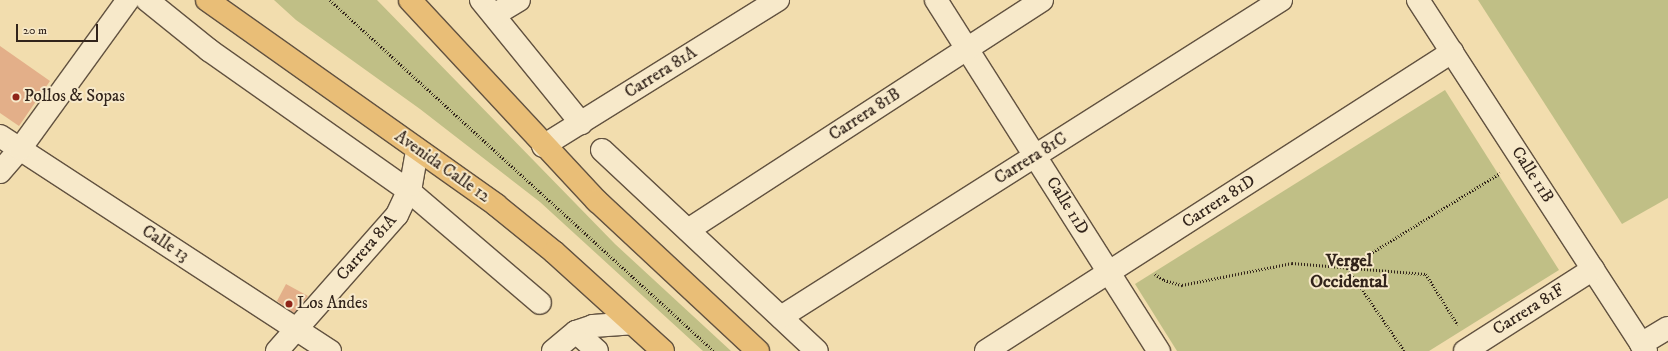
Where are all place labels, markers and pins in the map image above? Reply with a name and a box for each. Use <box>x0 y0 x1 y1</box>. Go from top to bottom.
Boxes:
place label: Pollos & Sopas <box>24 87 125 107</box>
marker: Pollos & Sopas <box>11 92 21 102</box>
place label: Los Andes <box>297 294 368 314</box>
marker: Los Andes <box>284 299 294 309</box>

